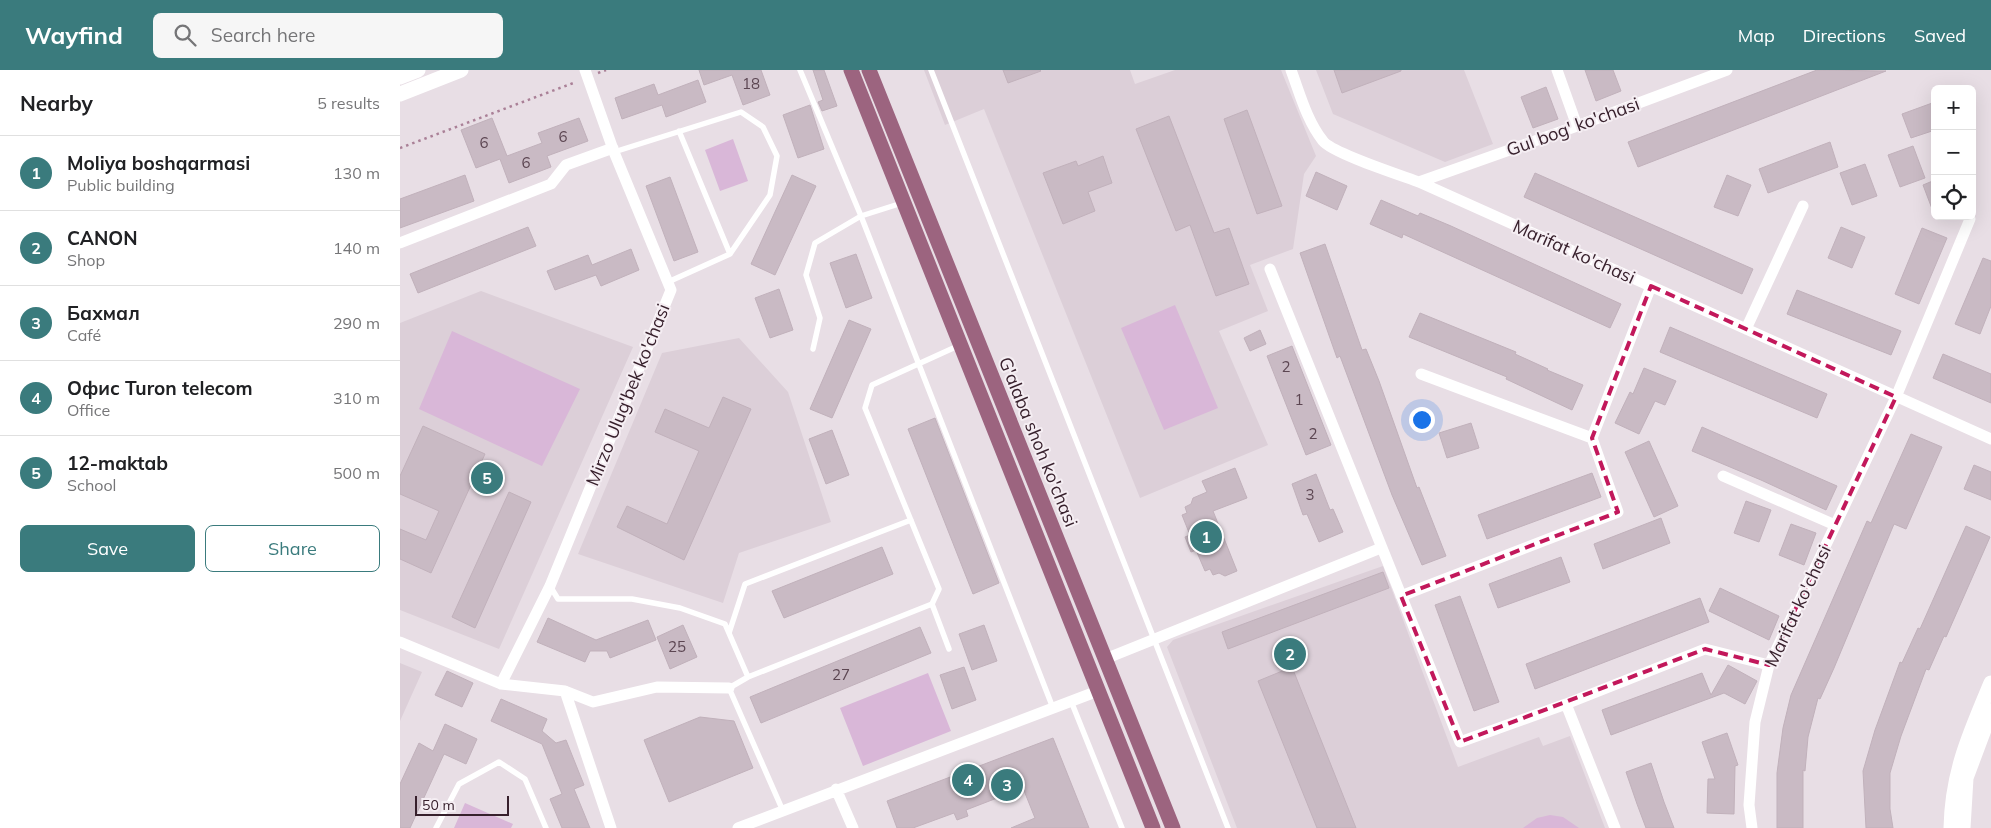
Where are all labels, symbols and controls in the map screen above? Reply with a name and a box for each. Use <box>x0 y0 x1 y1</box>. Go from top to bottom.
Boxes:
search box <box>153 13 503 58</box>
text: Wayfind <box>25 20 123 50</box>
icon: search <box>171 21 199 49</box>
text: Search here <box>211 23 315 47</box>
text: Map <box>1738 24 1775 47</box>
text: Directions <box>1803 24 1886 47</box>
text: Saved <box>1914 24 1966 47</box>
house number: 18 <box>742 74 760 93</box>
map controls <box>1931 85 1976 220</box>
button: + <box>1931 85 1976 130</box>
text: Nearby <box>20 90 93 116</box>
street label: Gul bog' ko'chasi <box>1503 92 1642 161</box>
text: 5 results <box>317 93 380 113</box>
house number: 6 <box>558 127 568 146</box>
button: − <box>1931 130 1976 175</box>
house number: 6 <box>479 133 489 152</box>
text: Moliya boshqarmasi <box>67 151 250 175</box>
house number: 6 <box>521 153 531 172</box>
text: 1 <box>31 163 41 183</box>
text: 130 m <box>333 163 380 183</box>
text: Public building <box>67 175 175 195</box>
button: locate <box>1931 175 1976 220</box>
street label: Marifat ko'chasi <box>1509 214 1639 289</box>
text: CANON <box>67 226 138 250</box>
text: 2 <box>31 238 41 258</box>
text: 140 m <box>333 238 380 258</box>
text: Shop <box>67 250 105 270</box>
street label: Mirzo Ulug'bek ko'chasi <box>580 300 675 489</box>
text: Бахмал <box>67 301 140 325</box>
text: 3 <box>31 313 41 333</box>
text: 290 m <box>333 313 380 333</box>
text: Café <box>67 325 101 345</box>
street label: G'alaba shoh ko'chasi <box>994 354 1083 530</box>
house number: 2 <box>1281 357 1291 376</box>
text: Офис Turon telecom <box>67 376 253 400</box>
text: 4 <box>31 388 41 408</box>
text: 310 m <box>333 388 380 408</box>
house number: 1 <box>1294 390 1304 409</box>
text: Office <box>67 400 110 420</box>
your location <box>1409 407 1435 433</box>
house number: 2 <box>1308 424 1318 443</box>
text: 12-maktab <box>67 451 168 475</box>
pin: 5 <box>471 459 503 497</box>
text: 5 <box>31 463 41 483</box>
text: 500 m <box>333 463 380 483</box>
text: School <box>67 475 116 495</box>
house number: 3 <box>1305 485 1315 504</box>
pin: 1 <box>1190 518 1222 556</box>
button: Save <box>20 525 195 572</box>
button: Share <box>205 525 380 572</box>
street label: Marifat ko'chasi <box>1759 541 1836 670</box>
pin: 2 <box>1274 635 1306 673</box>
house number: 25 <box>668 637 686 656</box>
house number: 27 <box>832 665 850 684</box>
pin: 4 <box>952 761 984 799</box>
pin: 3 <box>991 766 1023 804</box>
scale bar <box>415 793 509 816</box>
text: 50 m <box>422 796 455 814</box>

